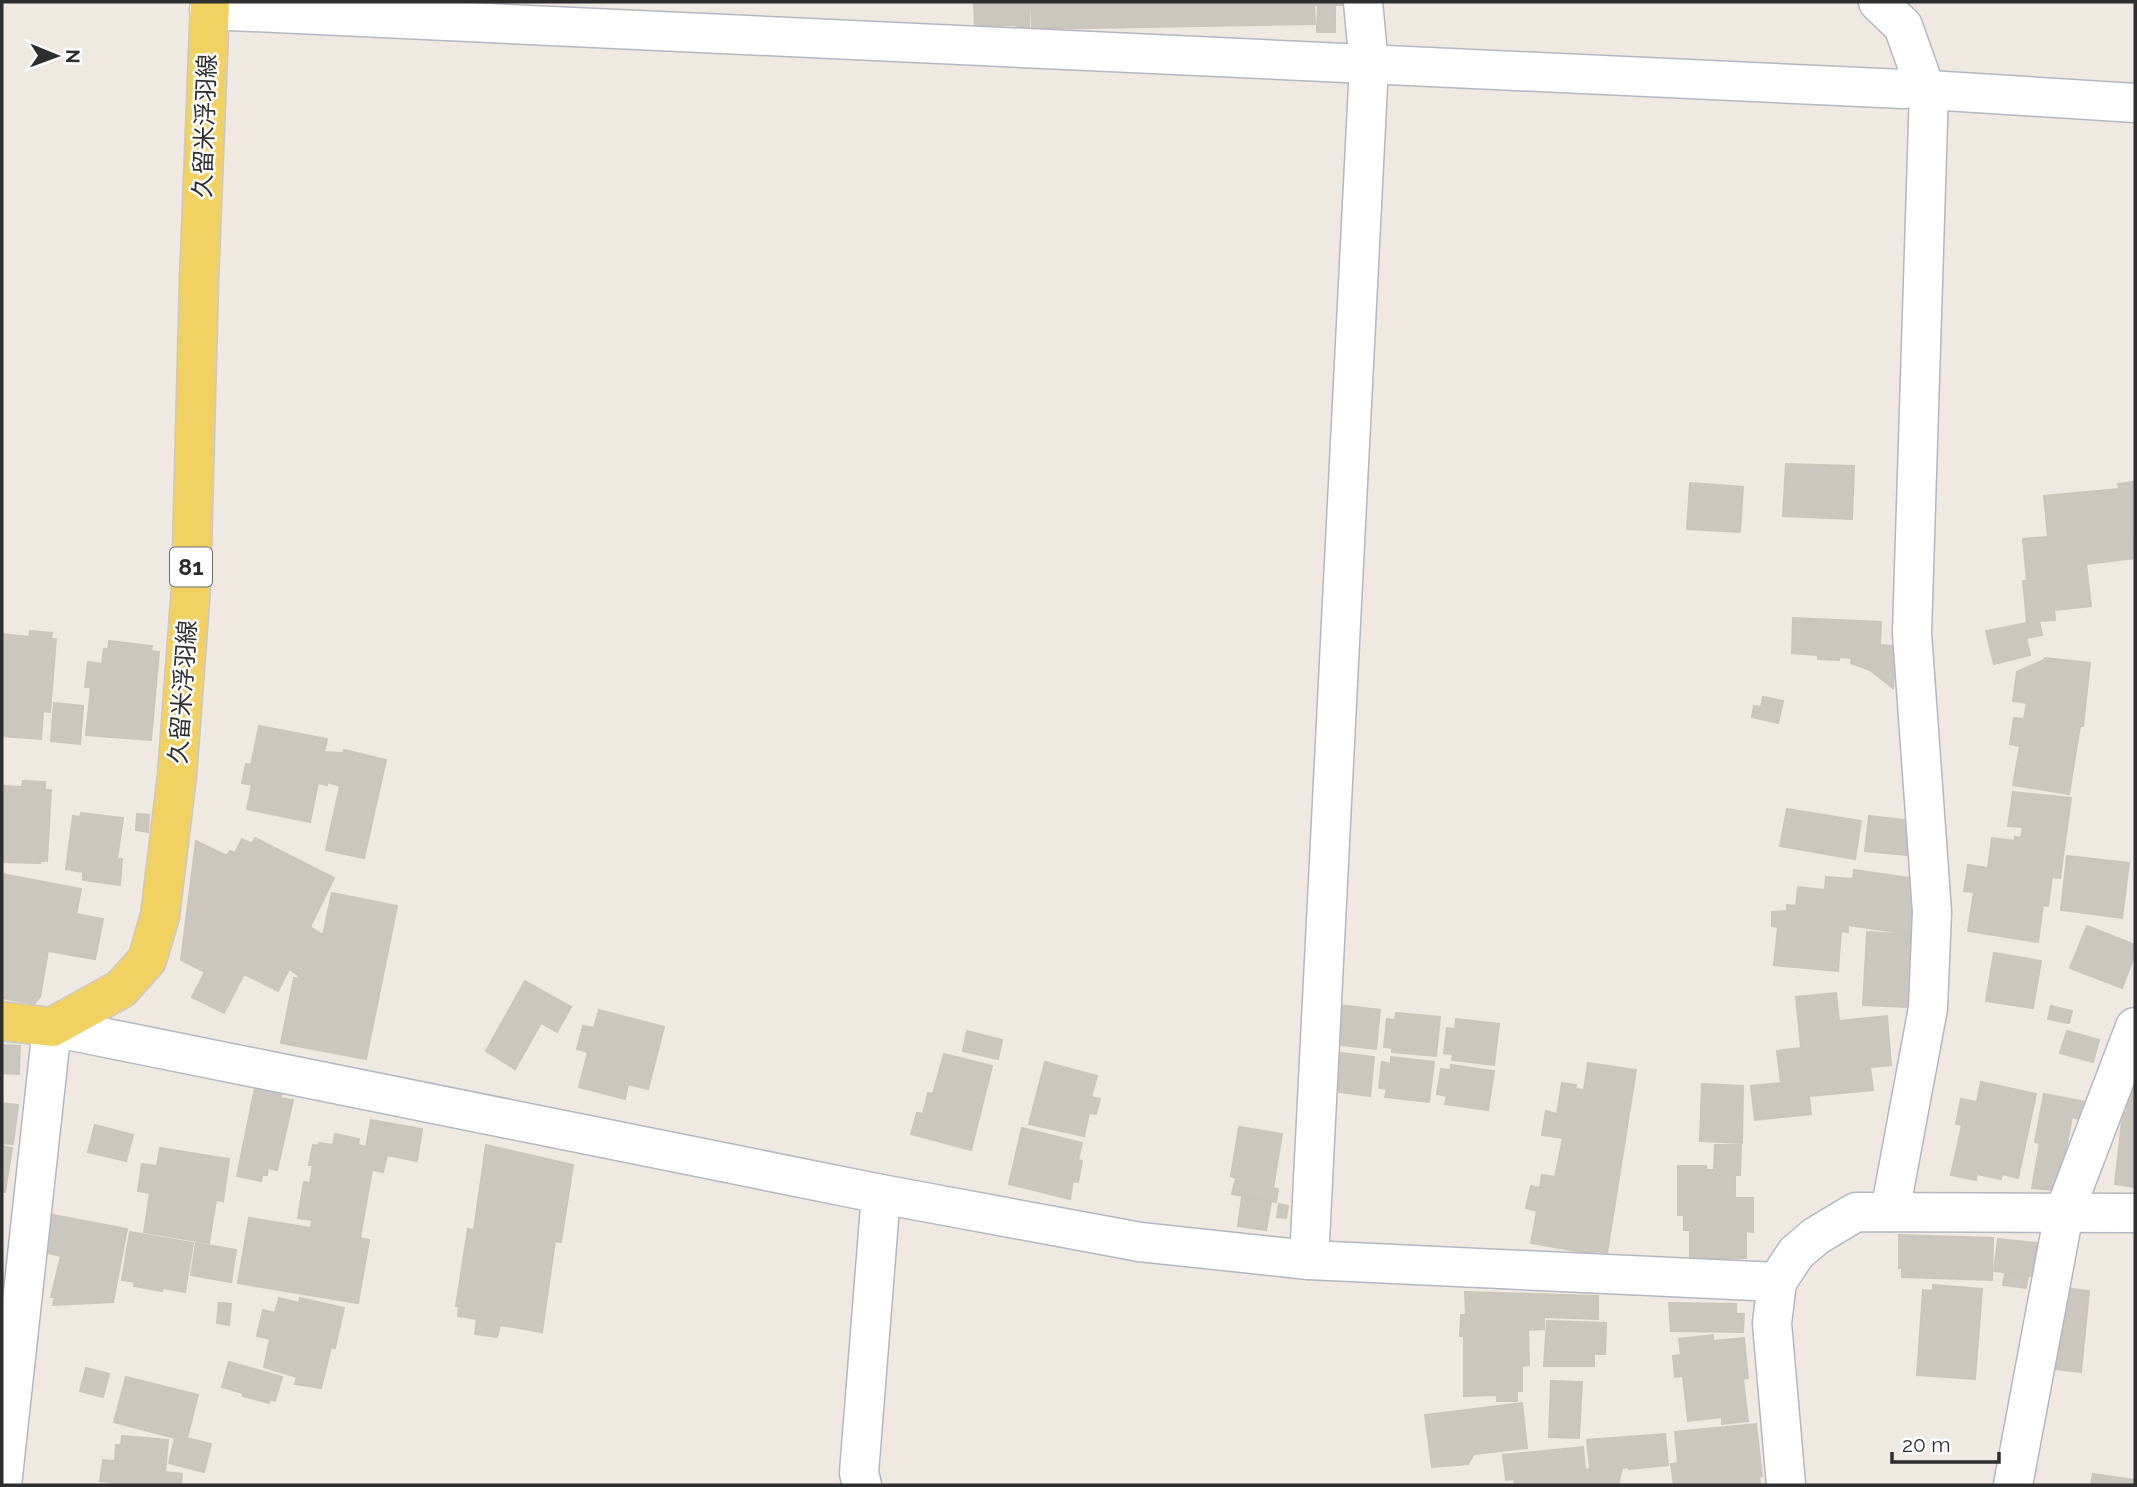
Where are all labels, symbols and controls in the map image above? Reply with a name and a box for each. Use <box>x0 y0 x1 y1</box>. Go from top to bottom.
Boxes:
north arrow <box>21 21 91 91</box>
text: N <box>62 49 84 64</box>
street label: 久留米浮羽線 <box>187 54 222 198</box>
road number: 81 <box>170 548 212 586</box>
street label: 久留米浮羽線 <box>163 619 202 765</box>
scale bar <box>1892 1420 1999 1464</box>
text: 20 m <box>1902 1432 1950 1457</box>

